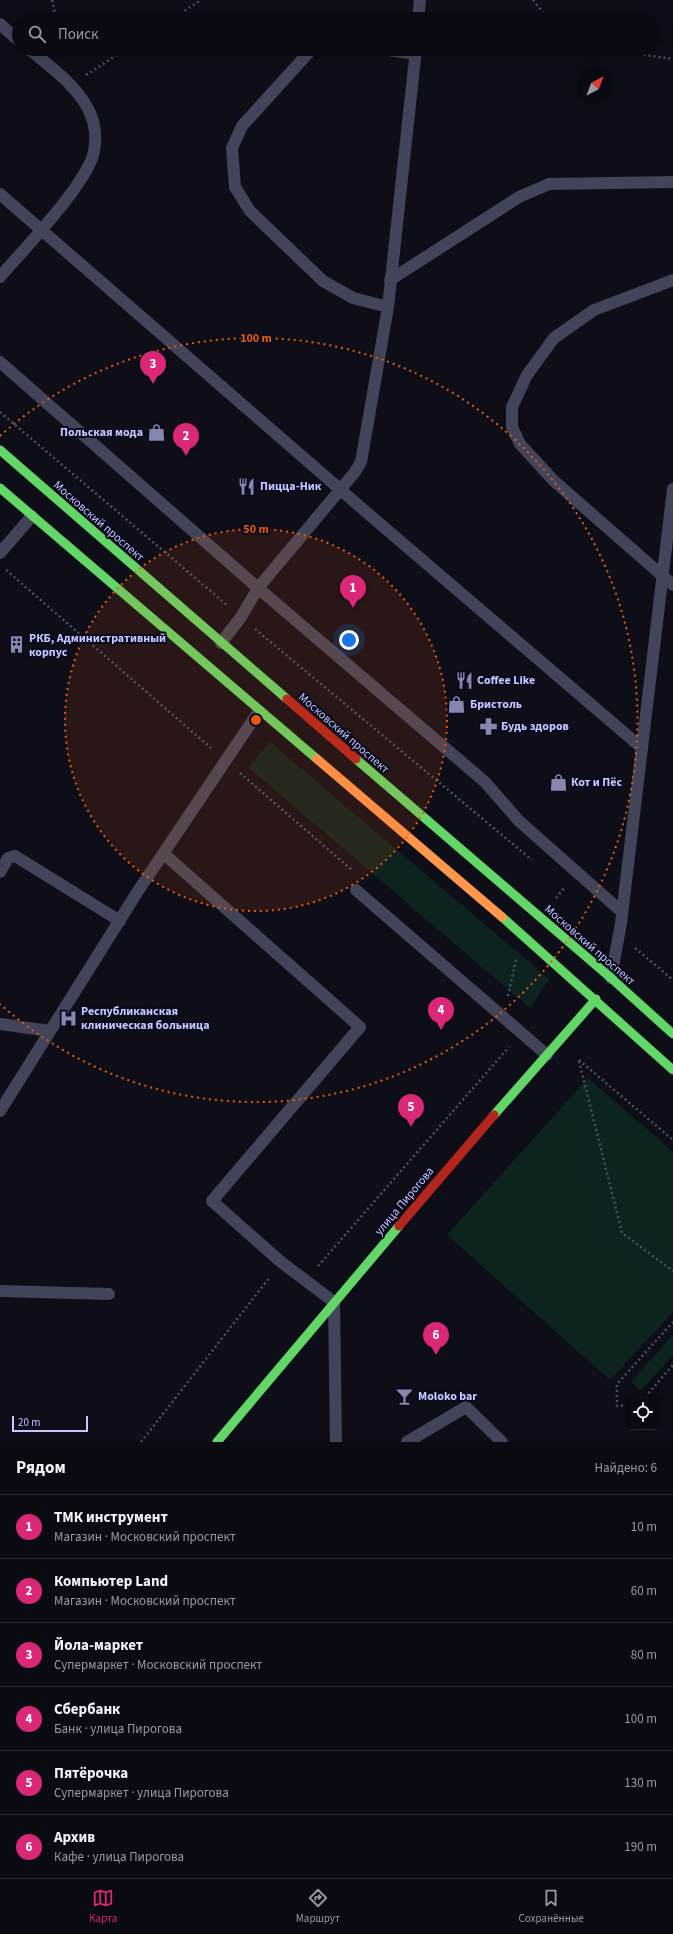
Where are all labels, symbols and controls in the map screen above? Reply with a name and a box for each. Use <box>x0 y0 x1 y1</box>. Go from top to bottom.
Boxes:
search box <box>12 12 661 56</box>
icon: search <box>26 23 48 45</box>
text: Поиск <box>58 24 99 45</box>
north arrow <box>577 68 613 104</box>
text: 100 m <box>240 330 272 347</box>
pin: 3 <box>140 351 166 384</box>
shop icon: Польская мода <box>146 422 166 442</box>
pin: 2 <box>173 423 199 456</box>
place label: Польская мода <box>60 424 143 441</box>
restaurant icon: Пицца-Ник <box>237 476 257 496</box>
street label: Московский проспект <box>49 477 148 566</box>
place label: Пицца-Ник <box>260 478 322 495</box>
text: 50 m <box>243 521 269 538</box>
pin: 1 <box>340 575 366 608</box>
place label: РКБ, Административный корпус <box>29 630 166 661</box>
your location <box>339 630 359 650</box>
building icon: РКБ, Административный корпус <box>6 635 26 655</box>
restaurant icon: Coffee Like <box>454 670 474 690</box>
place label: Coffee Like <box>477 672 535 689</box>
street label: Московский проспект <box>294 689 393 778</box>
shop icon: Бристоль <box>447 694 467 714</box>
place label: Бристоль <box>470 696 522 713</box>
centre of rings <box>249 713 263 727</box>
pharmacy icon: Будь здоров <box>478 716 498 736</box>
place label: Будь здоров <box>501 718 569 735</box>
shop icon: Кот и Пёс <box>548 772 568 792</box>
place label: Кот и Пёс <box>571 774 622 791</box>
street label: Московский проспект <box>540 901 639 990</box>
pin: 4 <box>428 997 454 1030</box>
place label: Республиканская клиническая больница <box>81 1003 210 1034</box>
hospital icon: Республиканская клиническая больница <box>58 1008 78 1028</box>
pin: 5 <box>398 1094 424 1127</box>
street label: улица Пирогова <box>371 1163 438 1239</box>
pin: 6 <box>423 1322 449 1355</box>
bar icon: Moloko bar <box>395 1386 415 1406</box>
place label: Moloko bar <box>418 1388 477 1405</box>
map controls <box>625 1394 661 1430</box>
button: locate <box>625 1394 661 1430</box>
scale bar <box>12 1414 88 1433</box>
text: 20 m <box>18 1415 40 1430</box>
text: Рядом <box>16 1456 66 1480</box>
text: Найдено: 6 <box>595 1459 657 1477</box>
text: ТМК инструмент <box>54 1507 168 1528</box>
text: 1 <box>26 1518 32 1536</box>
text: 10 m <box>631 1518 657 1536</box>
text: Магазин · Московский проспект <box>54 1528 236 1546</box>
text: Компьютер Land <box>54 1571 168 1592</box>
text: 2 <box>26 1582 32 1600</box>
text: 60 m <box>631 1582 657 1600</box>
text: Магазин · Московский проспект <box>54 1592 236 1610</box>
text: Йола-маркет <box>54 1635 143 1656</box>
text: 3 <box>26 1646 32 1664</box>
text: 80 m <box>631 1646 657 1664</box>
text: Супермаркет · Московский проспект <box>54 1656 262 1674</box>
text: Сбербанк <box>54 1699 120 1720</box>
text: 4 <box>26 1710 32 1728</box>
text: 100 m <box>624 1710 657 1728</box>
text: Банк · улица Пирогова <box>54 1720 182 1738</box>
text: Пятёрочка <box>54 1763 128 1784</box>
text: 5 <box>26 1774 32 1792</box>
text: 130 m <box>624 1774 657 1792</box>
text: Супермаркет · улица Пирогова <box>54 1784 229 1802</box>
text: Архив <box>54 1827 95 1848</box>
text: 6 <box>26 1838 32 1856</box>
text: 190 m <box>624 1838 657 1856</box>
text: Кафе · улица Пирогова <box>54 1848 184 1866</box>
tab: Карта <box>89 1887 117 1926</box>
tab: Маршрут <box>296 1887 340 1926</box>
tab: Сохранённые <box>518 1887 584 1926</box>

